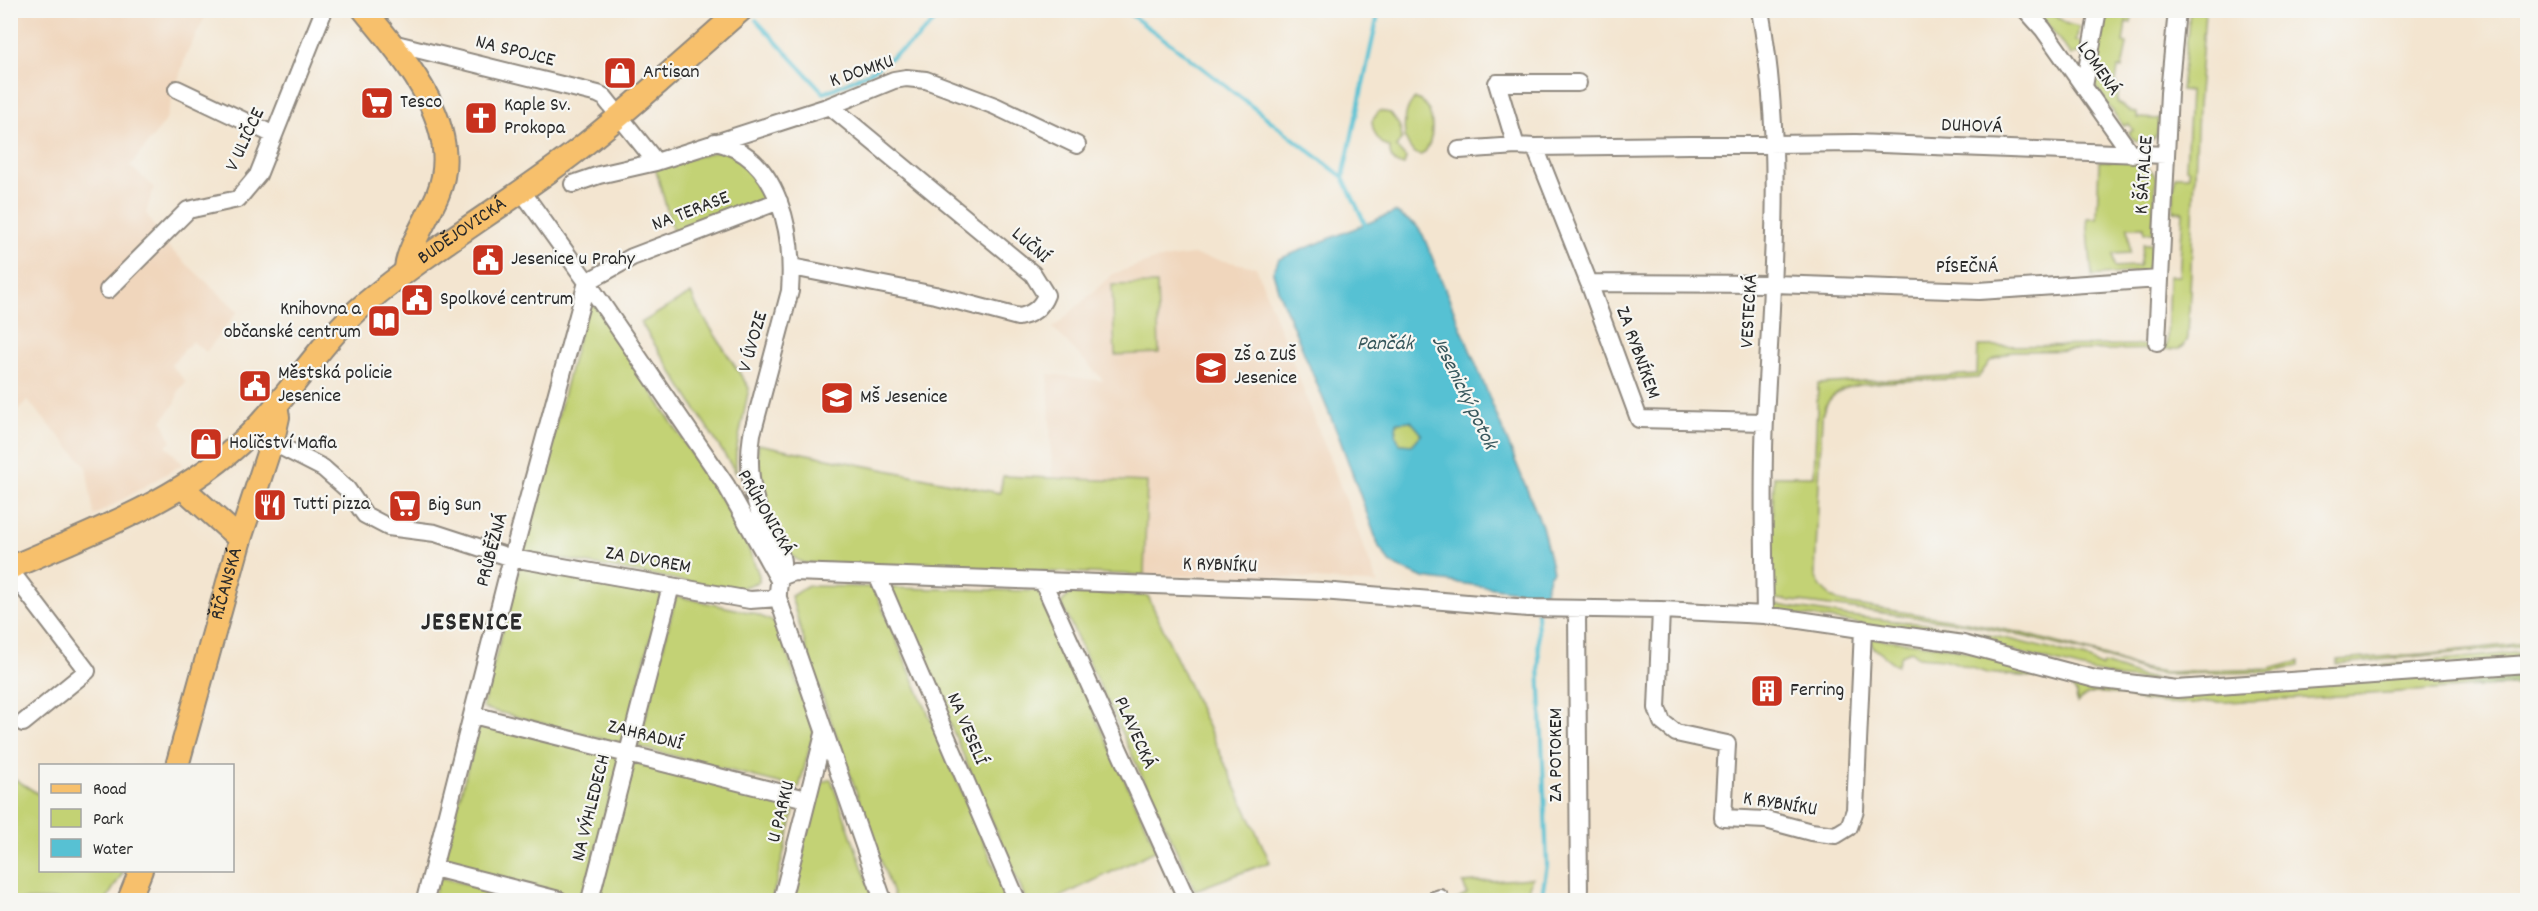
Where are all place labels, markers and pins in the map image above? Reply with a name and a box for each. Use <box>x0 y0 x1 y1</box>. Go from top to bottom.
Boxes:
shop icon: Artisan <box>602 55 638 91</box>
place label: Artisan <box>643 59 699 87</box>
supermarket icon: Tesco <box>359 85 395 121</box>
place label: Tesco <box>400 89 442 117</box>
place label: Kaple Sv. Prokopa <box>504 92 570 143</box>
church icon: Kaple Sv. Prokopa <box>463 100 499 136</box>
public building icon: Jesenice u Prahy <box>470 242 506 278</box>
place label: Jesenice u Prahy <box>511 246 636 274</box>
public building icon: Spolkové centrum <box>399 282 435 318</box>
place label: Spolkové centrum <box>440 286 574 314</box>
place label: Knihovna a občanské centrum <box>224 296 362 347</box>
library icon: Knihovna a občanské centrum <box>366 303 402 339</box>
place label: ZŠ a ZUŠ Jesenice <box>1234 342 1297 393</box>
school or university icon: ZŠ a ZUŠ Jesenice <box>1193 350 1229 386</box>
place label: Městská policie Jesenice <box>278 360 393 411</box>
public building icon: Městská policie Jesenice <box>237 368 273 404</box>
school or university icon: MŠ Jesenice <box>819 380 855 416</box>
place label: MŠ Jesenice <box>860 384 948 412</box>
shop icon: Holičství Mafia <box>188 426 224 462</box>
place label: Holičství Mafia <box>229 430 337 458</box>
restaurant icon: Tutti pizza <box>252 487 288 523</box>
supermarket icon: Big Sun <box>387 488 423 524</box>
place label: Tutti pizza <box>293 491 371 519</box>
place label: Big Sun <box>428 492 481 520</box>
building icon: Ferring <box>1749 673 1785 709</box>
place label: Ferring <box>1790 677 1844 705</box>

